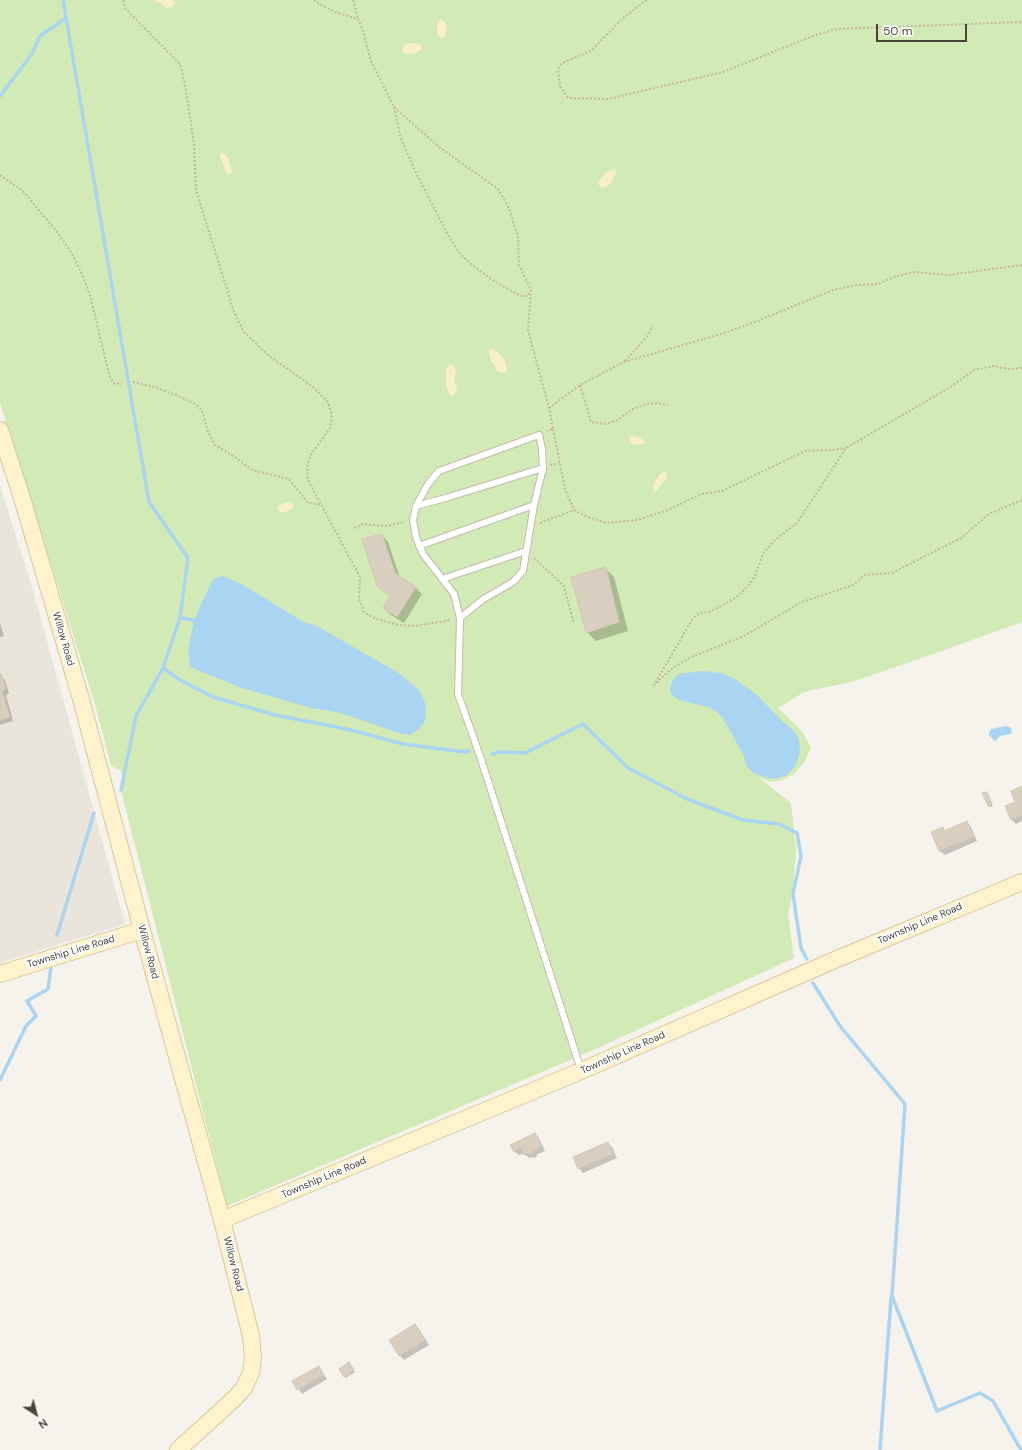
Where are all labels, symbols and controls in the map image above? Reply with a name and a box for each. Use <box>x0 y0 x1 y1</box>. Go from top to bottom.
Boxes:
scale bar <box>878 16 969 42</box>
text: 50 m <box>883 23 912 39</box>
street label: Willow Road <box>50 611 76 667</box>
street label: Township Line Road <box>876 901 964 947</box>
street label: Willow Road <box>135 923 161 981</box>
street label: Township Line Road <box>26 933 116 971</box>
street label: Township Line Road <box>579 1029 667 1077</box>
street label: Township Line Road <box>280 1155 368 1201</box>
street label: Willow Road <box>220 1235 246 1293</box>
north arrow <box>16 1394 56 1434</box>
text: N <box>36 1416 50 1432</box>

